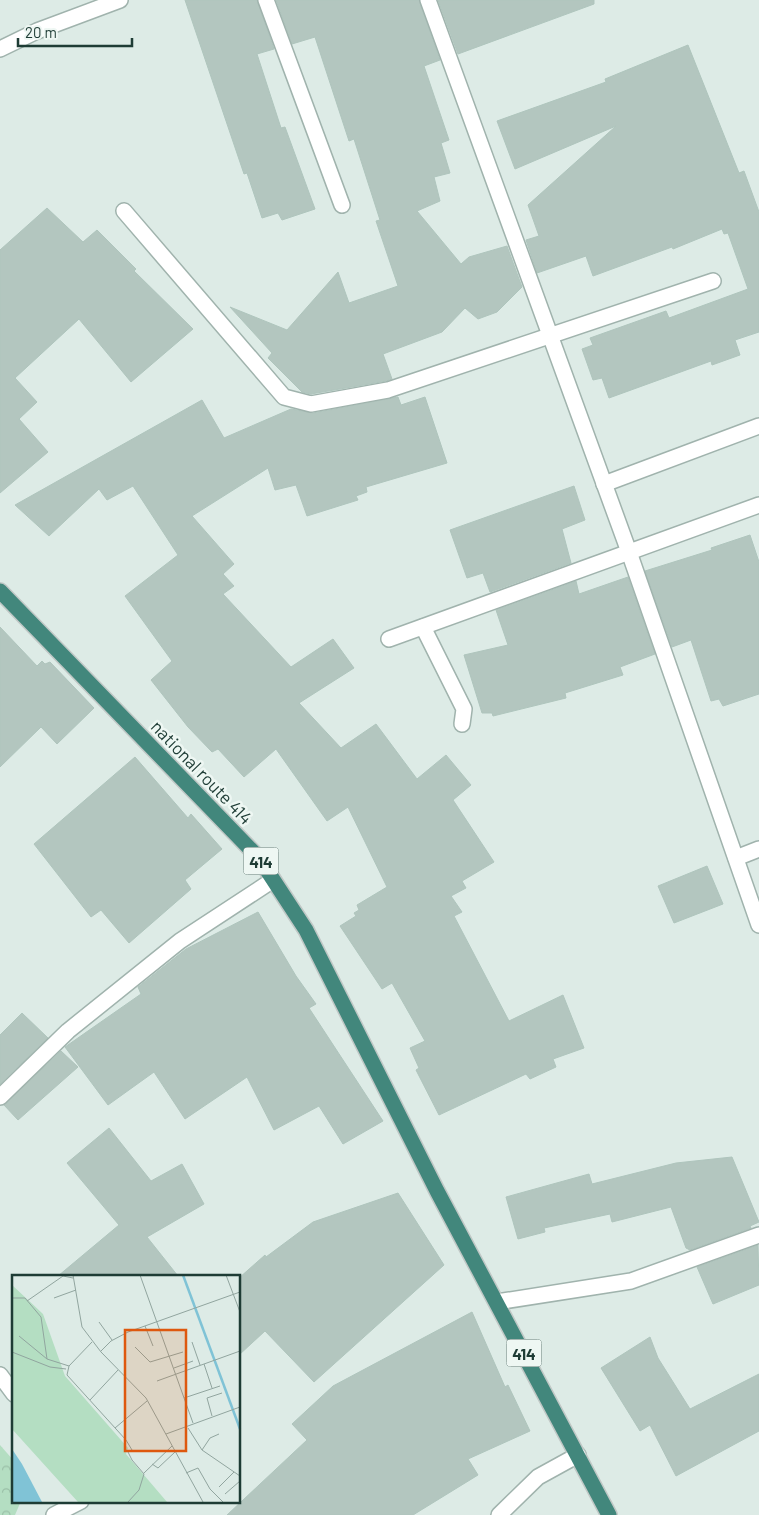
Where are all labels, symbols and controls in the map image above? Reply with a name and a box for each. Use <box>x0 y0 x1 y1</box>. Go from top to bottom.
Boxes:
scale bar <box>18 15 131 47</box>
text: 20 m <box>25 23 57 41</box>
street label: national route 414 <box>147 715 257 829</box>
road number: 414 <box>244 848 278 874</box>
inset map <box>12 1275 240 1502</box>
road number: 414 <box>506 1340 542 1366</box>

